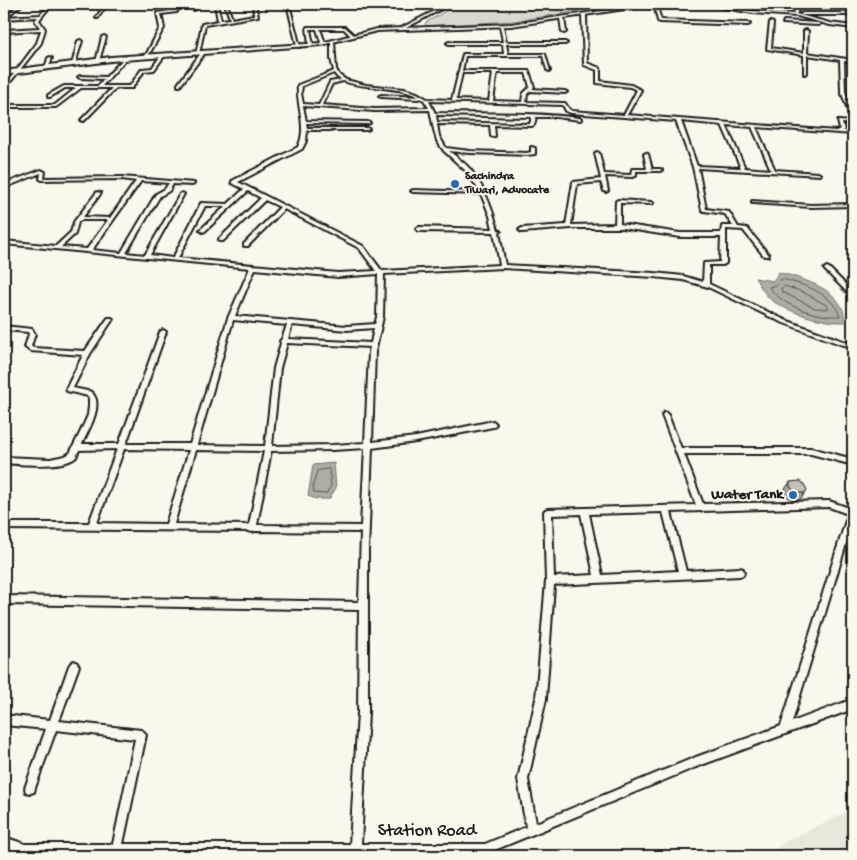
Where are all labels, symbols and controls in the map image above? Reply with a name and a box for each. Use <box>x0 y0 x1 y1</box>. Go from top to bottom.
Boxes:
place label: Sachindra Tiwari, Advocate <box>464 170 550 198</box>
marker: Sachindra Tiwari, Advocate <box>449 178 461 190</box>
place label: Water Tank <box>710 486 785 504</box>
marker: Water Tank <box>787 489 799 501</box>
street label: Station Road <box>378 821 478 842</box>

